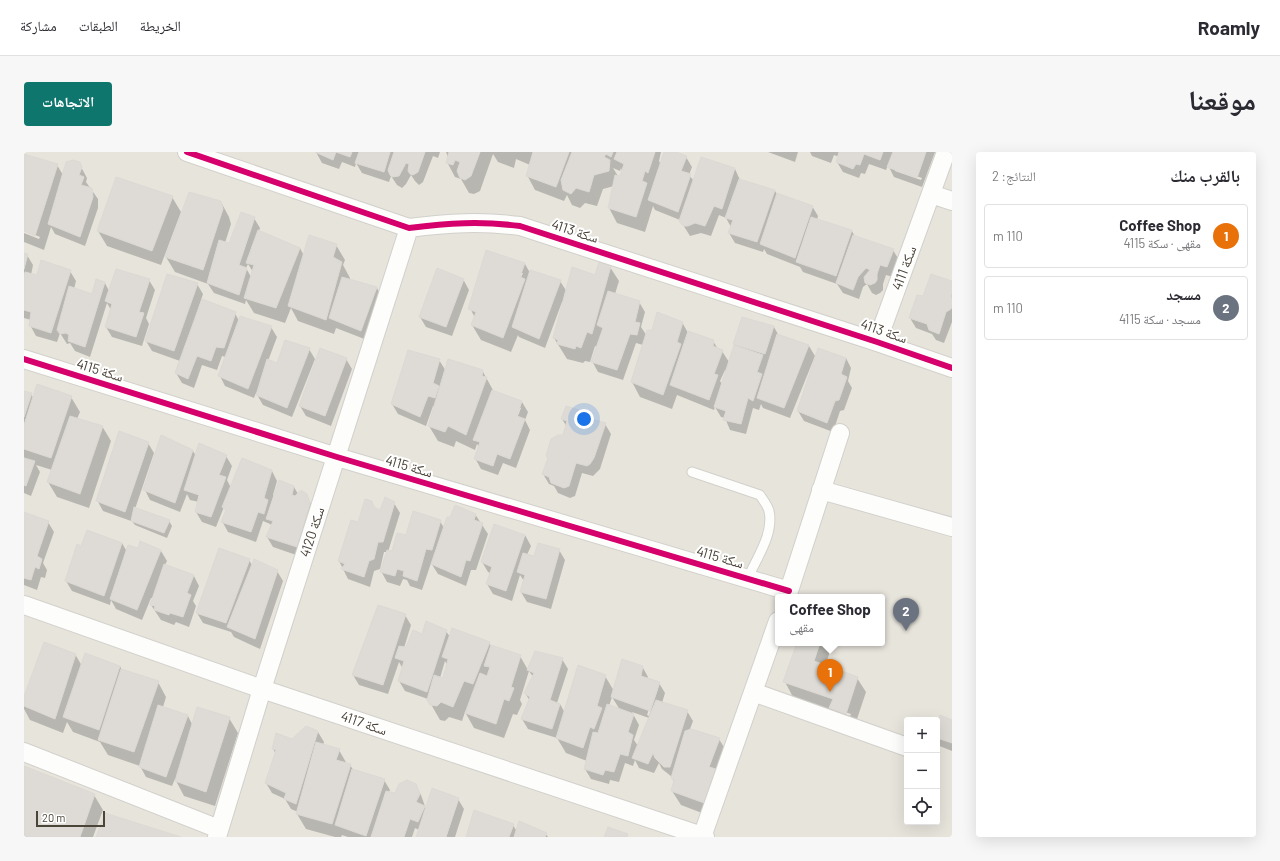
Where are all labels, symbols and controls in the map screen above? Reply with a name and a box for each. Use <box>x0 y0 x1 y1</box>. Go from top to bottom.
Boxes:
text: Roamly <box>1198 16 1260 39</box>
text: مشاركة <box>20 17 57 34</box>
text: الطبقات <box>79 17 118 34</box>
text: الخريطة <box>140 17 181 34</box>
button: الاتجاهات <box>24 82 112 126</box>
text: موقعنا <box>1188 82 1256 116</box>
text: بالقرب منك <box>1170 165 1240 185</box>
text: النتائج: 2 <box>992 168 1036 184</box>
street label: سكة 4113 <box>550 215 601 246</box>
text: Coffee Shop <box>1119 216 1201 234</box>
text: 110 m <box>993 228 1023 244</box>
text: 1 <box>1224 228 1228 244</box>
text: مقهى · سكة 4115 <box>1123 235 1201 251</box>
street label: سكة 4111 <box>888 243 919 292</box>
text: مسجد <box>1166 285 1201 303</box>
text: 110 m <box>993 300 1023 316</box>
text: 2 <box>1222 300 1230 316</box>
text: مسجد · سكة 4115 <box>1119 311 1201 327</box>
street label: سكة 4113 <box>859 315 910 346</box>
street label: سكة 4115 <box>75 354 126 385</box>
your location <box>574 409 594 429</box>
street label: سكة 4115 <box>384 451 435 480</box>
street label: سكة 4120 <box>295 505 328 559</box>
street label: سكة 4115 <box>695 542 746 571</box>
popup <box>775 594 885 646</box>
pin: 2 <box>893 598 919 631</box>
text: Coffee Shop <box>789 600 871 618</box>
text: مقهى <box>789 619 814 635</box>
pin: 1 <box>817 659 843 692</box>
street label: سكة 4117 <box>339 707 389 738</box>
map controls <box>904 717 940 825</box>
button: + <box>904 717 940 753</box>
button: − <box>904 753 940 789</box>
button: locate <box>904 789 940 825</box>
scale bar <box>36 809 105 828</box>
text: 20 m <box>42 811 65 824</box>

